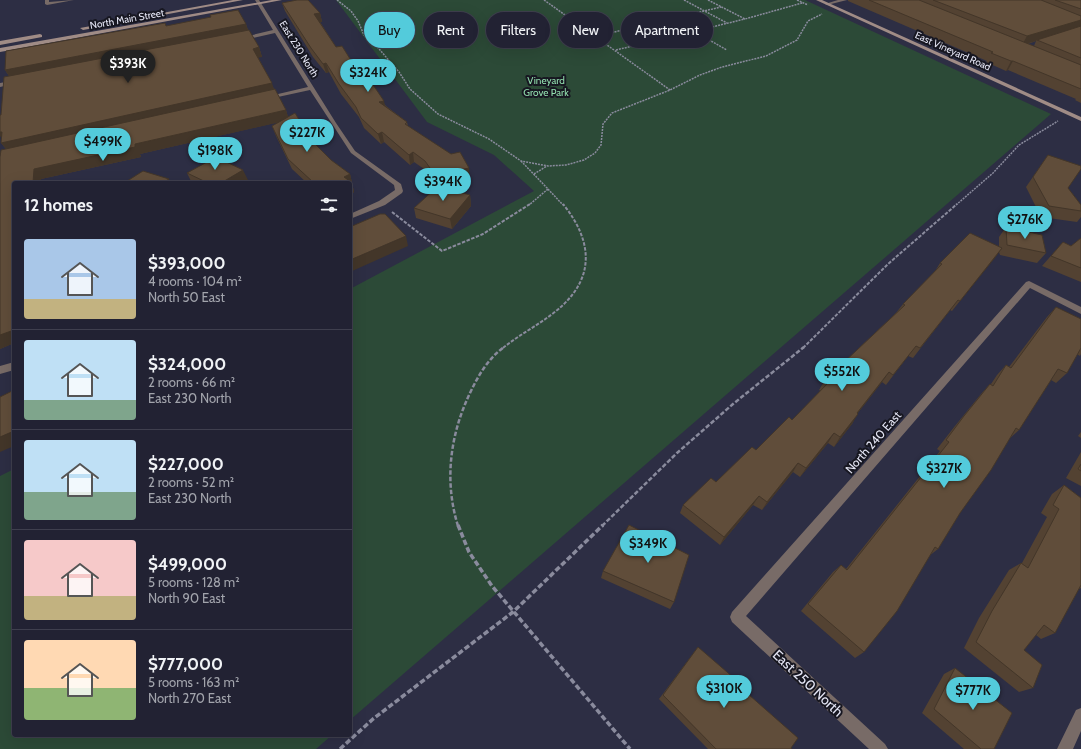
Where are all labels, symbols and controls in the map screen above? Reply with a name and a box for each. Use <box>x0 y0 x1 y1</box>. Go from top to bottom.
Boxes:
street label: North Main Street <box>89 6 166 32</box>
chip: Buy <box>364 12 415 48</box>
chip: Rent <box>423 12 478 48</box>
chip: Filters <box>486 12 550 48</box>
chip: New <box>558 12 613 48</box>
chip: Apartment <box>621 12 713 48</box>
street label: East 230 North <box>276 18 322 80</box>
street label: East Vineyard Road <box>913 28 993 74</box>
pin: $393K <box>100 50 156 84</box>
text: $393K <box>109 55 147 71</box>
pin: $324K <box>340 59 396 93</box>
text: $324K <box>349 64 387 80</box>
park label: Vineyard Grove Park <box>523 74 569 99</box>
pin: $227K <box>279 119 335 153</box>
text: $227K <box>289 124 325 140</box>
pin: $499K <box>75 128 131 162</box>
text: $499K <box>84 133 122 149</box>
pin: $198K <box>187 137 243 171</box>
text: $198K <box>197 142 233 158</box>
pin: $394K <box>415 168 471 202</box>
text: $394K <box>424 173 462 189</box>
icon: filters <box>318 194 340 216</box>
text: 12 homes <box>24 195 93 215</box>
pin: $276K <box>997 206 1053 240</box>
text: $276K <box>1007 211 1043 227</box>
text: $393,000 <box>148 253 226 273</box>
icon: home <box>56 255 104 303</box>
text: 4 rooms · 104 m² <box>148 273 242 289</box>
text: North 50 East <box>148 289 225 305</box>
text: $324,000 <box>148 354 226 374</box>
icon: home <box>56 356 104 404</box>
pin: $552K <box>814 358 870 392</box>
text: $552K <box>824 363 860 379</box>
text: 2 rooms · 66 m² <box>148 374 235 390</box>
text: East 230 North <box>148 390 232 406</box>
street label: North 240 East <box>842 408 904 476</box>
text: $227,000 <box>148 454 224 474</box>
pin: $327K <box>916 455 972 489</box>
icon: home <box>56 456 104 504</box>
text: $327K <box>926 460 962 476</box>
text: 2 rooms · 52 m² <box>148 474 234 490</box>
text: East 230 North <box>148 490 232 506</box>
pin: $349K <box>620 530 676 564</box>
text: $349K <box>629 535 667 551</box>
text: $499,000 <box>148 554 227 574</box>
icon: home <box>56 556 104 604</box>
text: 5 rooms · 128 m² <box>148 574 240 590</box>
text: North 90 East <box>148 590 225 606</box>
street label: East 250 North <box>769 646 847 720</box>
text: $777,000 <box>148 654 223 674</box>
icon: home <box>56 656 104 704</box>
text: 5 rooms · 163 m² <box>148 674 239 690</box>
pin: $310K <box>696 675 752 709</box>
pin: $777K <box>945 677 1001 711</box>
text: $310K <box>706 680 742 696</box>
text: $777K <box>955 682 991 698</box>
text: North 270 East <box>148 690 231 706</box>

